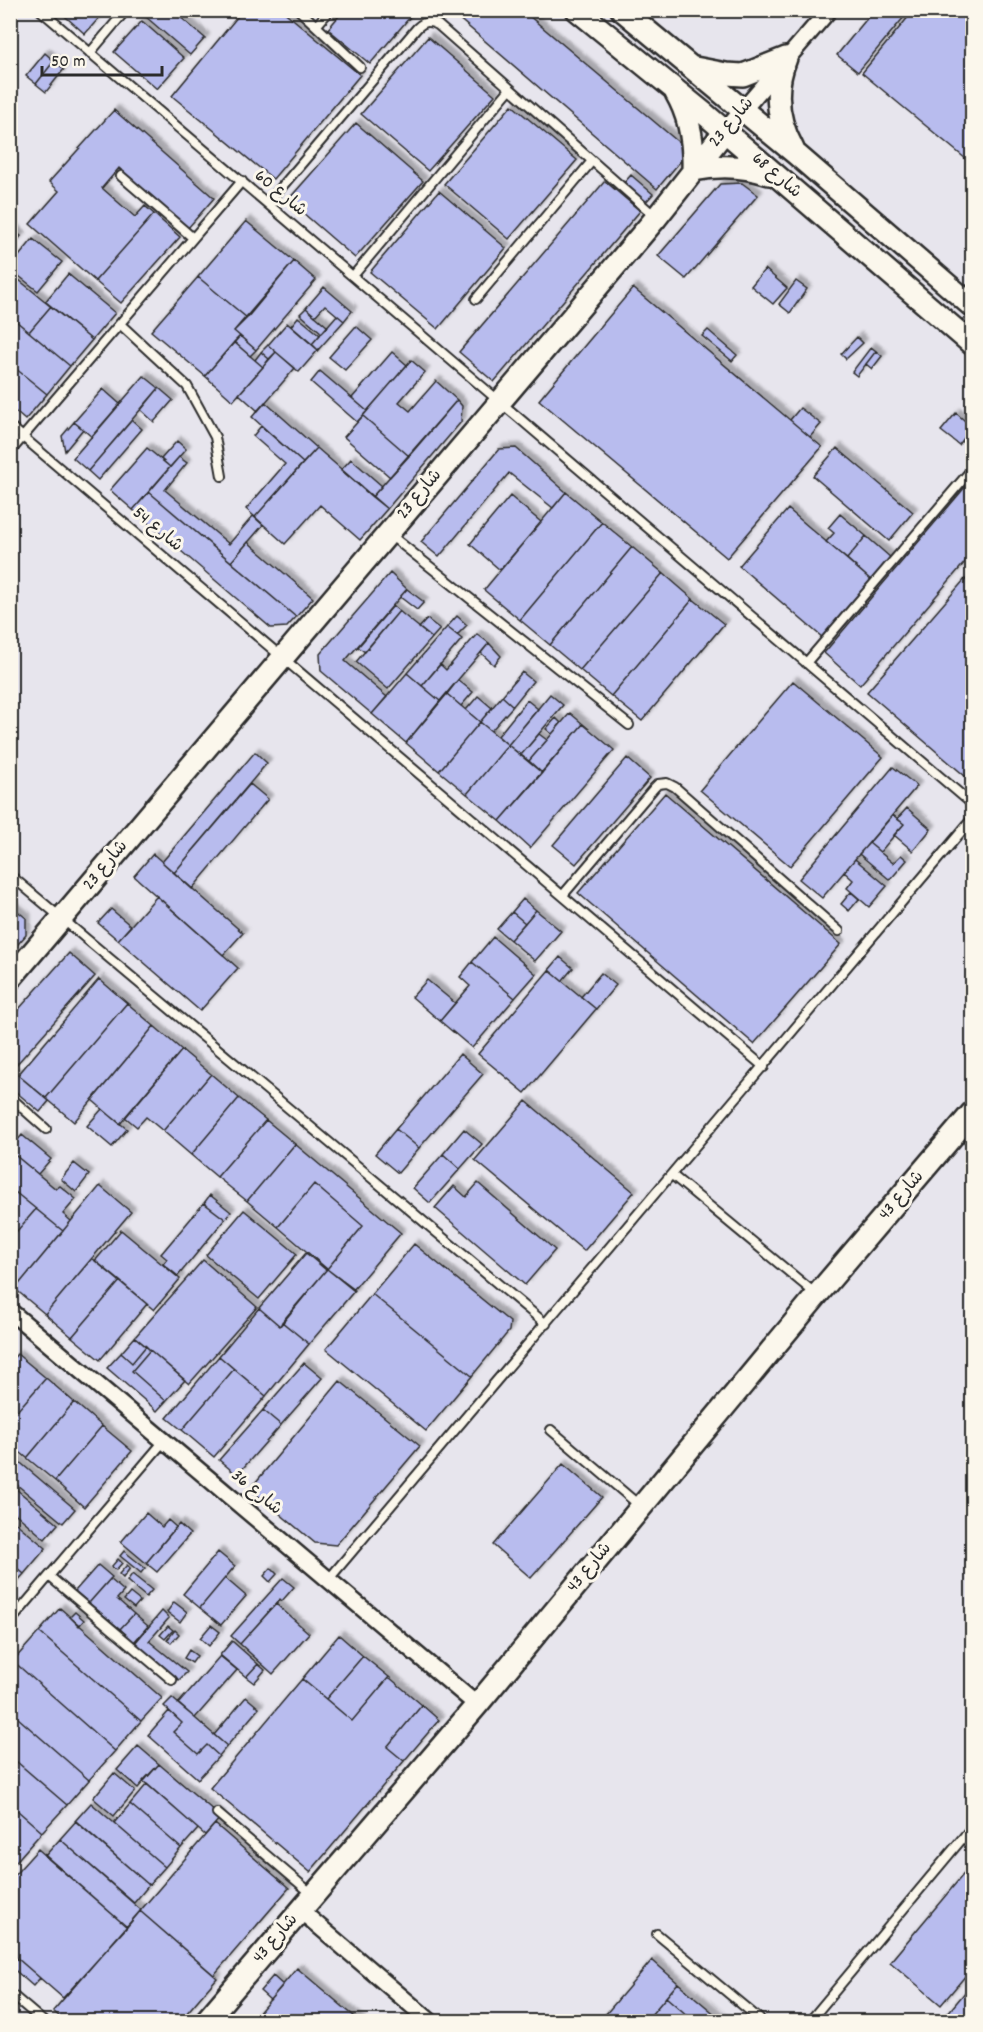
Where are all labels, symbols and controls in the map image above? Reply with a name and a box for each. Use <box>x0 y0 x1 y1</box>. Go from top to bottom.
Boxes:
scale bar <box>42 39 162 77</box>
text: 50 m <box>51 50 86 75</box>
street label: شارع 23 <box>703 92 761 154</box>
street label: شارع 68 <box>745 147 807 205</box>
street label: شارع 60 <box>248 165 312 223</box>
street label: شارع 23 <box>391 464 449 526</box>
street label: شارع 54 <box>126 501 188 559</box>
street label: شارع 23 <box>77 835 135 897</box>
street label: شارع 43 <box>873 1166 931 1226</box>
street label: شارع 36 <box>225 1464 287 1522</box>
street label: شارع 43 <box>562 1538 618 1598</box>
street label: شارع 43 <box>247 1909 305 1969</box>

